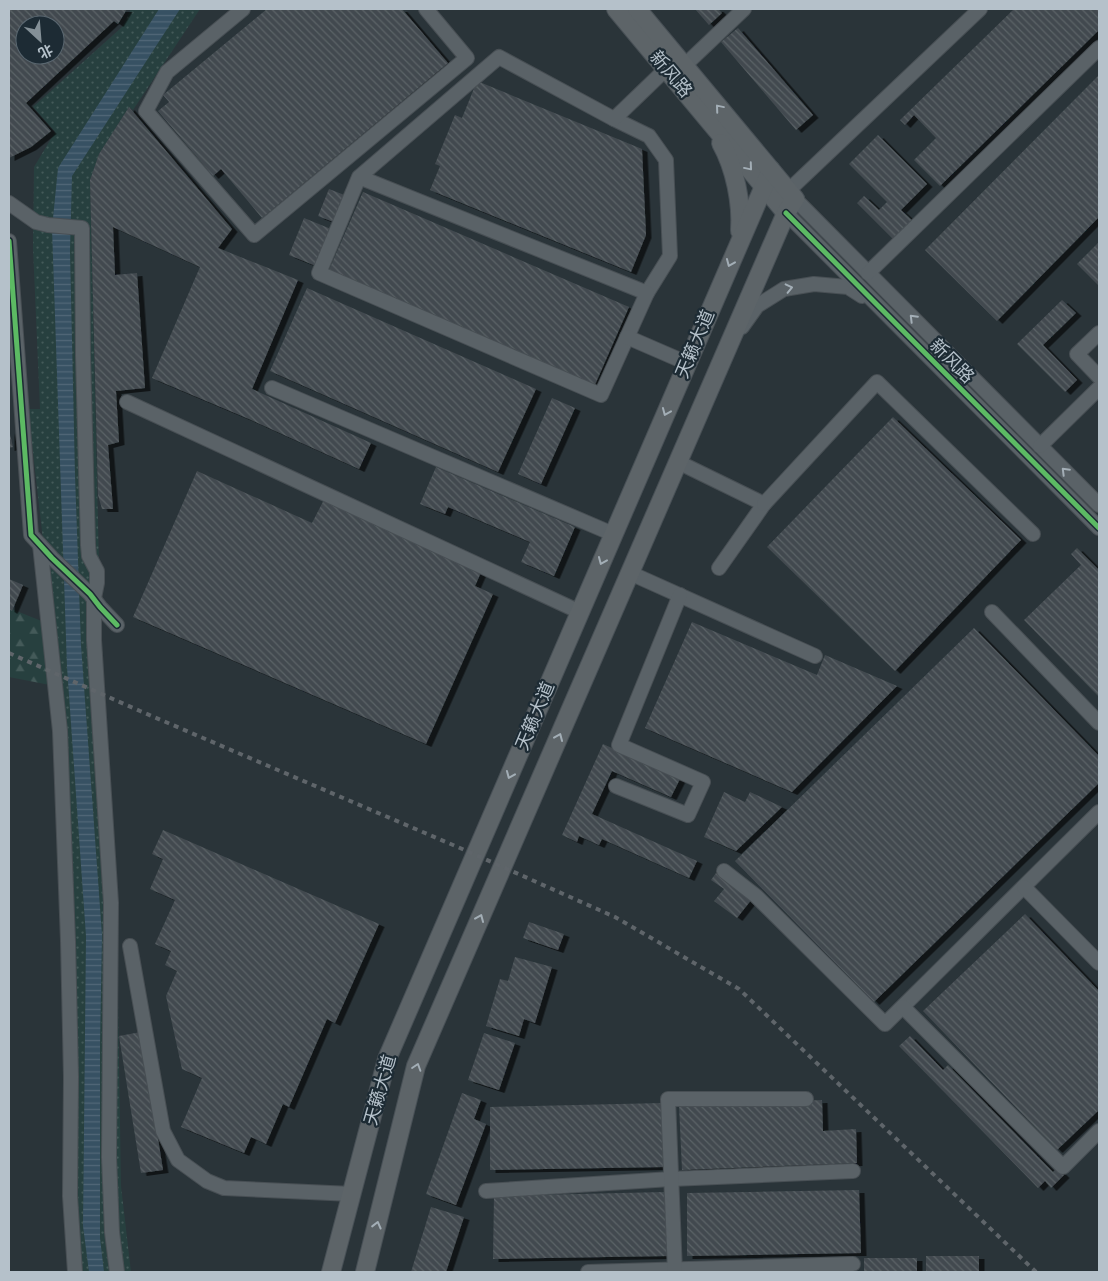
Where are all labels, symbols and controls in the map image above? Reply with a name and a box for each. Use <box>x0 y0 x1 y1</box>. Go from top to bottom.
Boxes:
north arrow <box>15 15 65 65</box>
text: 北 <box>35 41 55 62</box>
street label: 新风路 <box>645 46 697 102</box>
one-way arrow <box>716 105 725 114</box>
one-way arrow <box>743 161 751 170</box>
one-way arrow <box>726 258 737 267</box>
one-way arrow <box>785 283 794 294</box>
street label: 天籁大道 <box>671 307 719 381</box>
one-way arrow <box>910 315 919 324</box>
street label: 新风路 <box>925 334 979 388</box>
one-way arrow <box>661 407 672 416</box>
one-way arrow <box>1062 468 1071 477</box>
one-way arrow <box>597 556 608 565</box>
street label: 天籁大道 <box>511 679 559 753</box>
one-way arrow <box>552 733 563 742</box>
one-way arrow <box>505 770 516 779</box>
one-way arrow <box>474 914 485 923</box>
street label: 天籁大道 <box>360 1052 400 1128</box>
one-way arrow <box>411 1064 421 1072</box>
one-way arrow <box>371 1220 382 1229</box>

